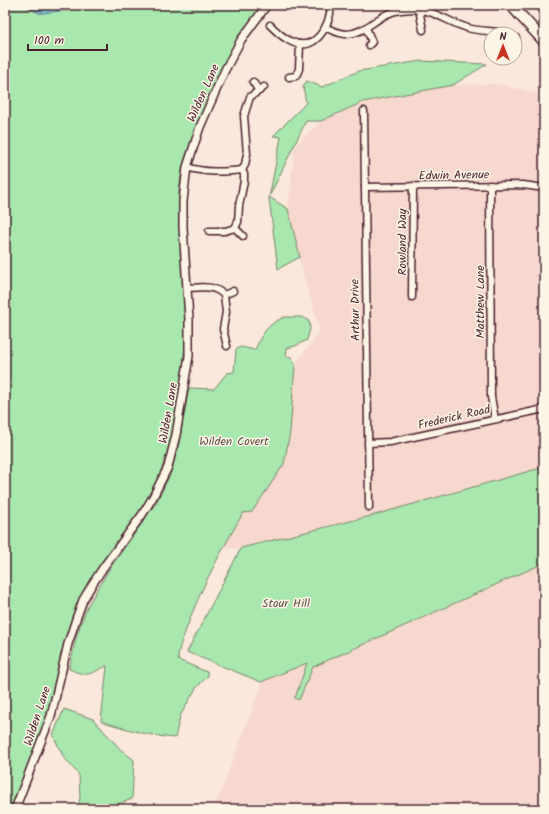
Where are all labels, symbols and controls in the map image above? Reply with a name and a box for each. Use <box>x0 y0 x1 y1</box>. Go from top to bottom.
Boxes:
scale bar <box>28 26 107 52</box>
north arrow <box>483 26 523 66</box>
text: N <box>500 28 507 46</box>
text: 100 m <box>34 31 65 50</box>
street label: Wilden Lane <box>182 61 225 125</box>
street label: Edwin Avenue <box>419 165 490 186</box>
street label: Rowland Way <box>393 208 412 275</box>
street label: Matthew Lane <box>471 265 490 339</box>
street label: Arthur Drive <box>345 278 366 341</box>
street label: Wilden Lane <box>154 380 183 445</box>
street label: Frederick Road <box>416 400 493 435</box>
park label: Wilden Covert <box>199 432 269 451</box>
park label: Stour Hill <box>262 594 310 613</box>
street label: Wilden Lane <box>19 683 56 748</box>

